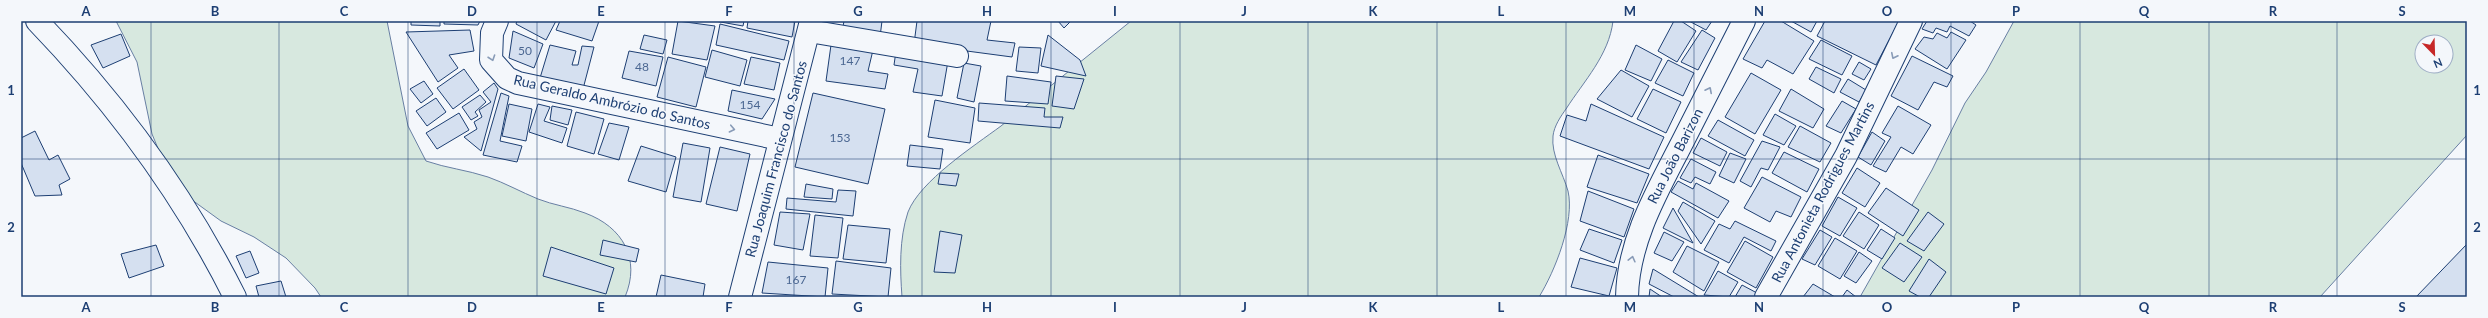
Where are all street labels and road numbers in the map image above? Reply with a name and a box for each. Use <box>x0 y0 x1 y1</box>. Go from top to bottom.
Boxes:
street label: Rua Joaquim Francisco do Santos <box>741 59 810 259</box>
street label: Rua Geraldo Ambrózio do Santos <box>512 71 712 132</box>
street label: Rua Antonieta Rodrigues Martins <box>1768 98 1878 285</box>
street label: Rua João Barizon <box>1643 105 1706 206</box>

